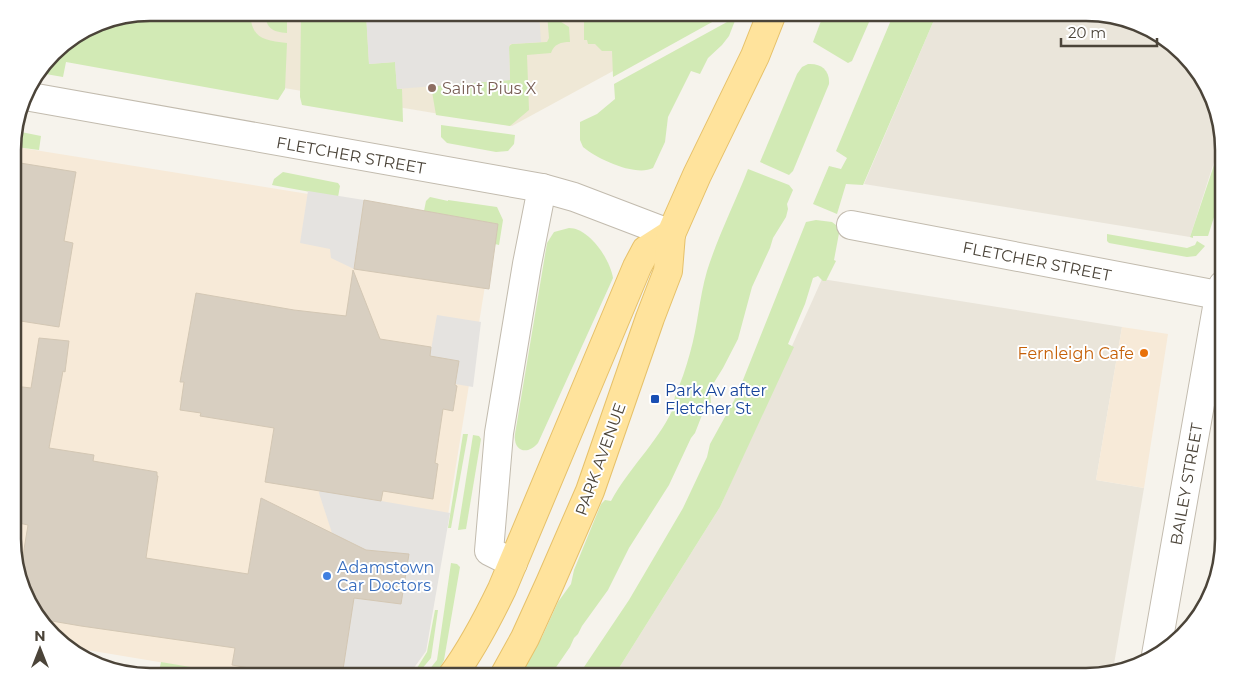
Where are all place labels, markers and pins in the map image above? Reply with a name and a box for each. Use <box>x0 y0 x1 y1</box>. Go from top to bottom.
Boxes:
place label: Saint Pius X <box>442 79 537 98</box>
marker: Saint Pius X <box>426 82 438 94</box>
place label: Fernleigh Cafe <box>1018 344 1134 363</box>
marker: Fernleigh Cafe <box>1138 347 1150 359</box>
place label: Park Av after Fletcher St <box>665 381 767 418</box>
marker: Park Av after Fletcher St <box>649 393 661 405</box>
place label: Adamstown Car Doctors <box>337 558 434 595</box>
marker: Adamstown Car Doctors <box>321 570 333 582</box>

